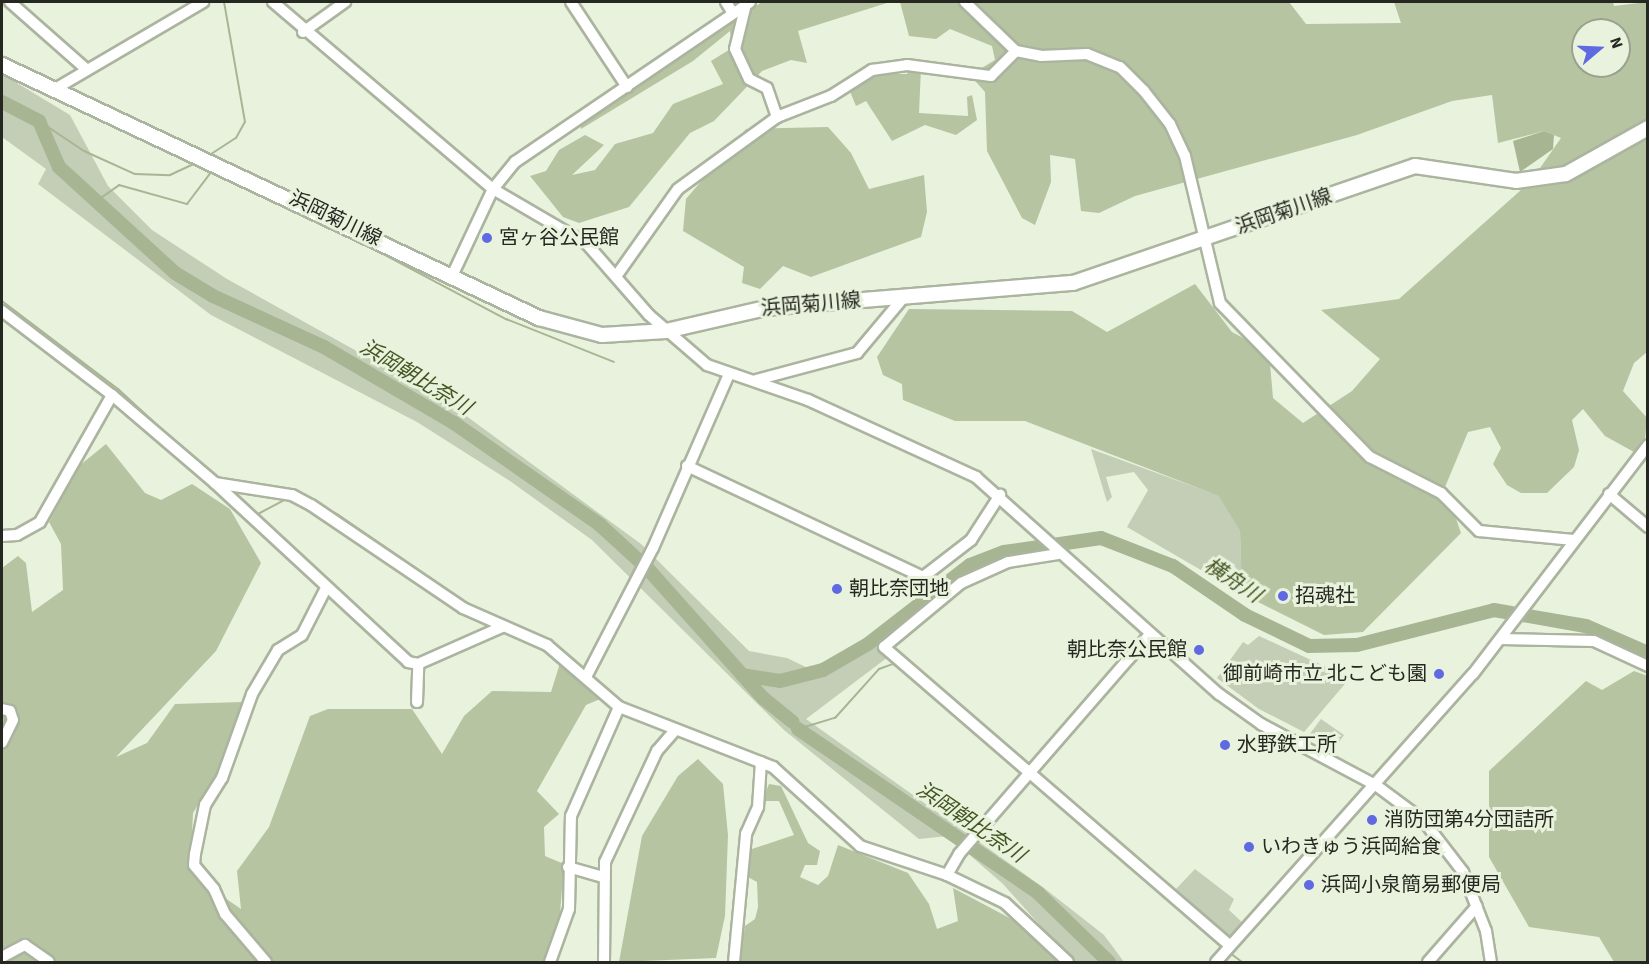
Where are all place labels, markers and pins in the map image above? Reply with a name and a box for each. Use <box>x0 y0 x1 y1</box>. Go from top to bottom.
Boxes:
place label: 宮ヶ谷公民館 <box>499 226 619 250</box>
marker: 宮ヶ谷公民館 <box>480 231 494 245</box>
place label: 朝比奈団地 <box>849 577 949 601</box>
marker: 朝比奈団地 <box>830 582 844 596</box>
place label: 招魂社 <box>1295 584 1355 608</box>
marker: 招魂社 <box>1276 589 1290 603</box>
place label: 朝比奈公民館 <box>1067 638 1187 662</box>
marker: 朝比奈公民館 <box>1192 643 1206 657</box>
place label: 御前崎市立 北こども園 <box>1223 662 1427 686</box>
marker: 御前崎市立 北こども園 <box>1432 667 1446 681</box>
place label: 水野鉄工所 <box>1237 733 1337 757</box>
marker: 水野鉄工所 <box>1218 738 1232 752</box>
place label: 消防団第4分団詰所 <box>1384 808 1554 832</box>
marker: 消防団第4分団詰所 <box>1365 813 1379 827</box>
place label: いわきゅう浜岡給食 <box>1261 835 1441 859</box>
marker: いわきゅう浜岡給食 <box>1242 840 1256 854</box>
place label: 浜岡小泉簡易郵便局 <box>1321 873 1501 897</box>
marker: 浜岡小泉簡易郵便局 <box>1302 878 1316 892</box>

